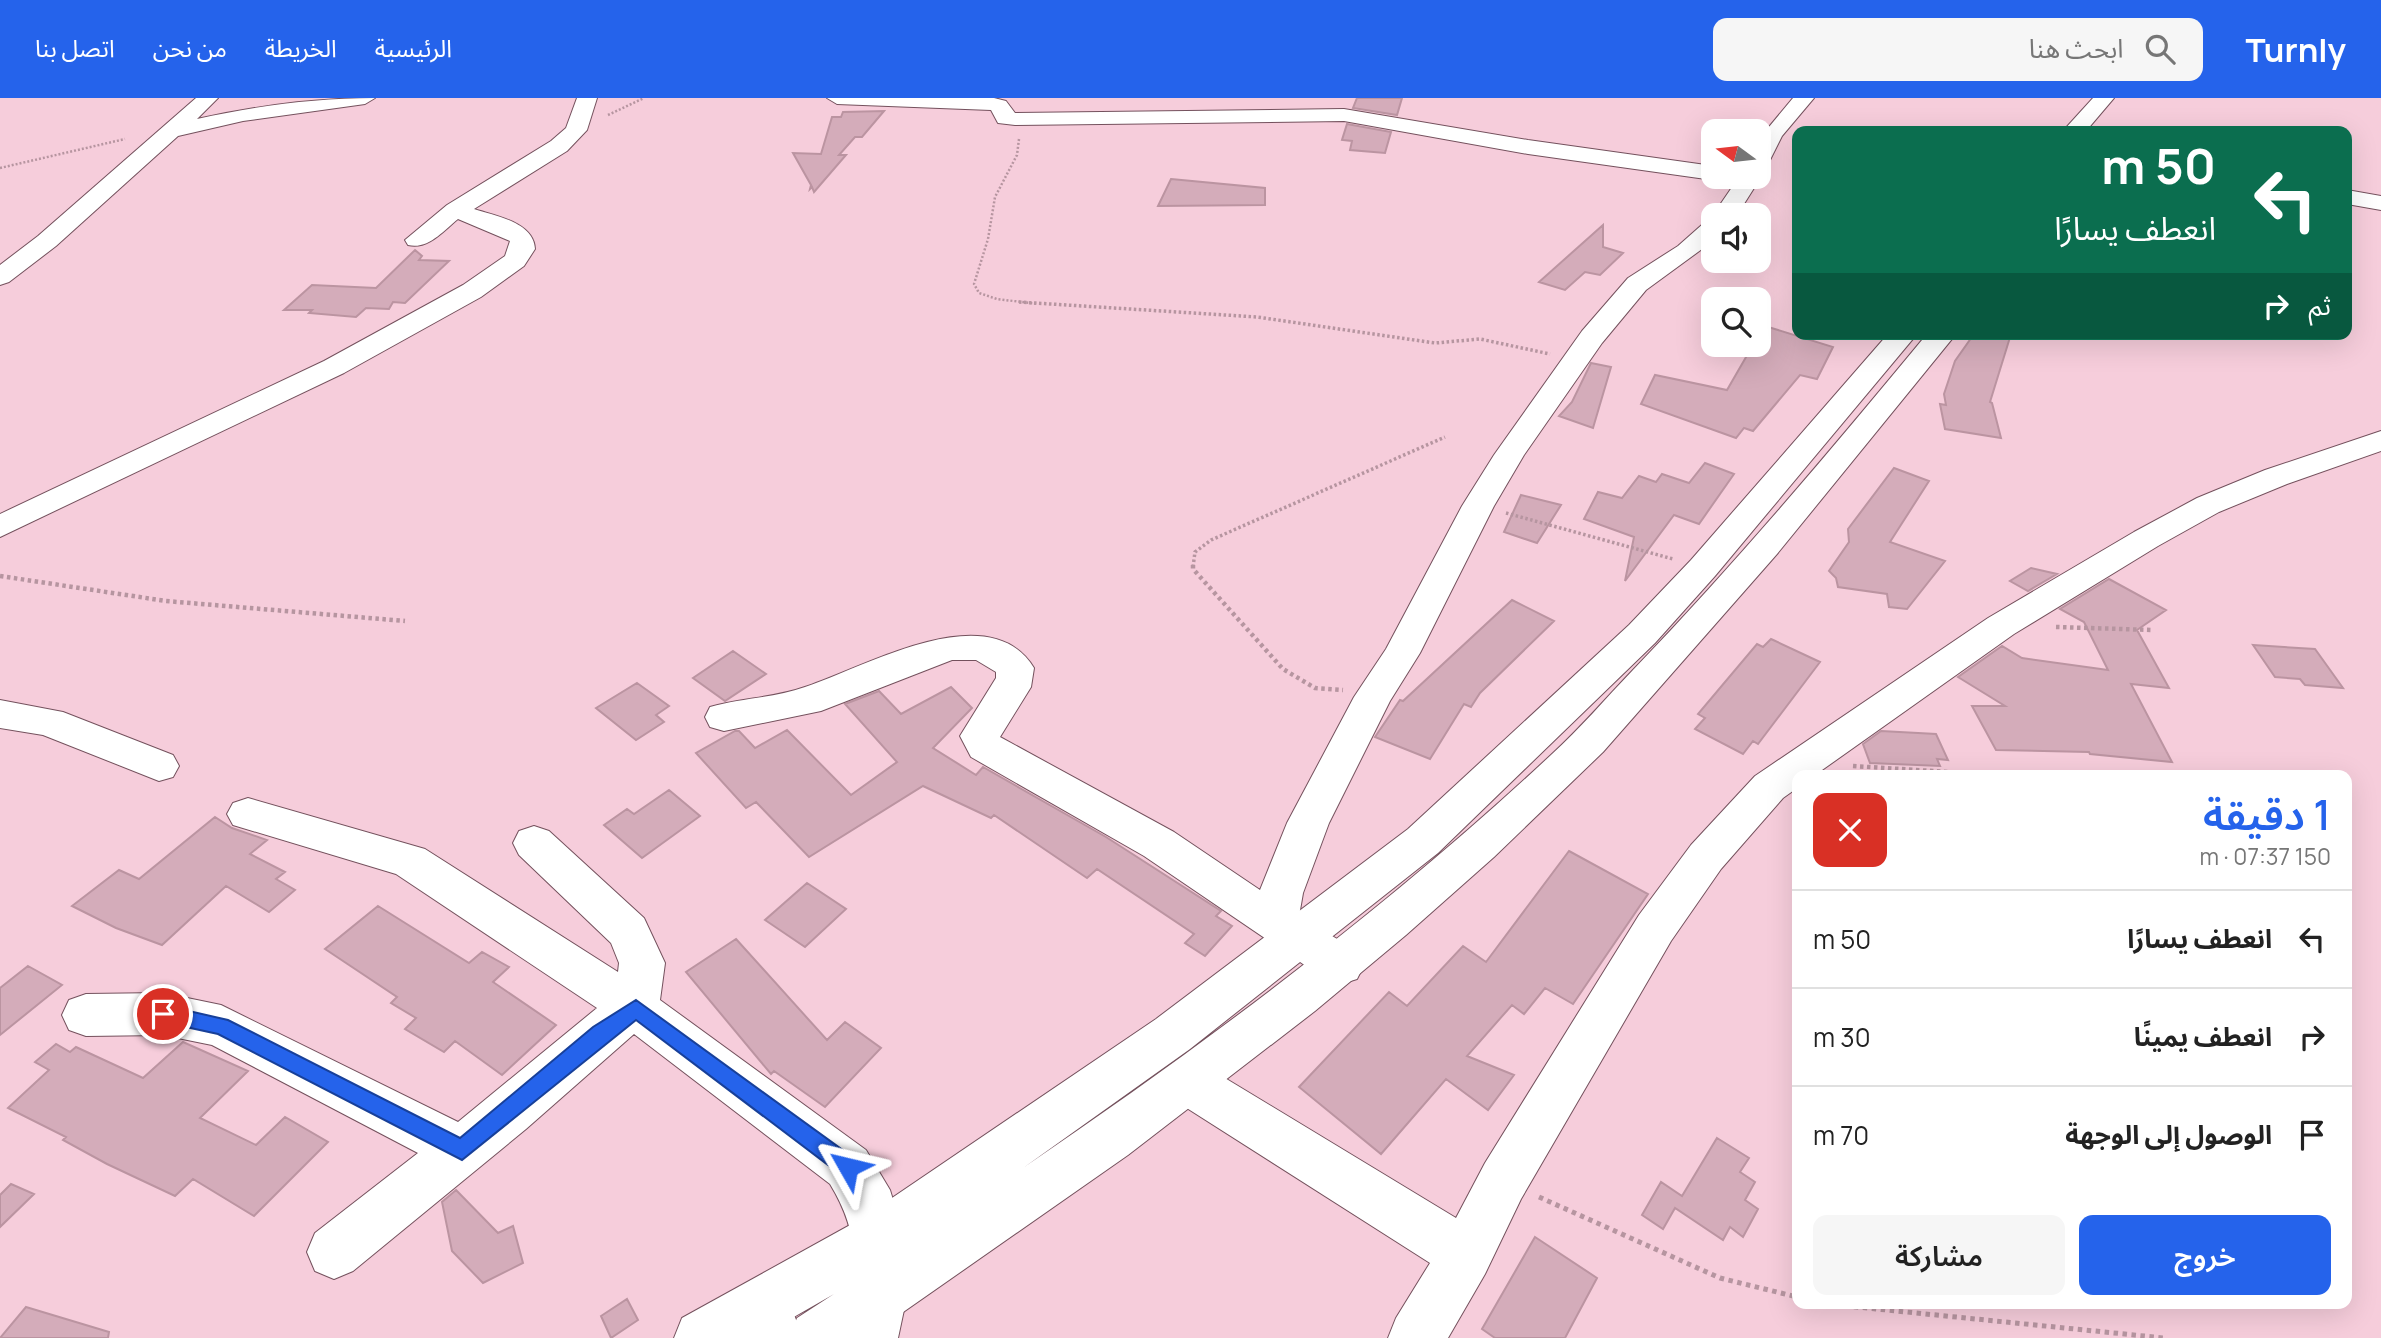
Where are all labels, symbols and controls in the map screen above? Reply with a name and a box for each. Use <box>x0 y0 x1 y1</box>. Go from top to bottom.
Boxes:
search box <box>1713 18 2203 81</box>
text: Turnly <box>2245 27 2346 72</box>
text: ابحث هنا <box>2029 30 2123 66</box>
icon: search <box>2141 30 2179 68</box>
text: اتصل بنا <box>35 31 115 64</box>
text: من نحن <box>153 31 227 64</box>
text: الخريطة <box>265 31 337 64</box>
text: الرئيسية <box>375 31 452 64</box>
north arrow <box>1701 119 1771 189</box>
map controls <box>1701 119 1771 357</box>
text: 50 m <box>2101 132 2216 199</box>
icon: left <box>2240 154 2331 245</box>
button: sound <box>1701 203 1771 273</box>
text: انعطف يسارًا <box>2054 206 2216 250</box>
button: search <box>1701 287 1771 357</box>
icon: right <box>2257 287 2295 325</box>
text: ثم <box>2309 287 2331 323</box>
text: 1 دقيقة <box>2203 785 2331 843</box>
button: close <box>1813 793 1887 867</box>
text: 150 m · 07:37 <box>2199 840 2331 872</box>
text: انعطف يسارًا <box>2127 920 2272 956</box>
icon: left <box>2293 920 2331 958</box>
text: 50 m <box>1813 921 1871 957</box>
pin <box>133 984 193 1044</box>
icon: arrive <box>144 995 182 1033</box>
text: انعطف يمينًا <box>2134 1018 2272 1054</box>
icon: right <box>2293 1018 2331 1056</box>
text: 30 m <box>1813 1019 1871 1055</box>
text: الوصول إلى الوجهة <box>2065 1116 2272 1152</box>
icon: arrive <box>2293 1116 2331 1154</box>
text: 70 m <box>1813 1117 1869 1153</box>
position arrow <box>811 1130 885 1204</box>
button: مشاركة <box>1813 1215 2065 1295</box>
button: خروج <box>2079 1215 2331 1295</box>

